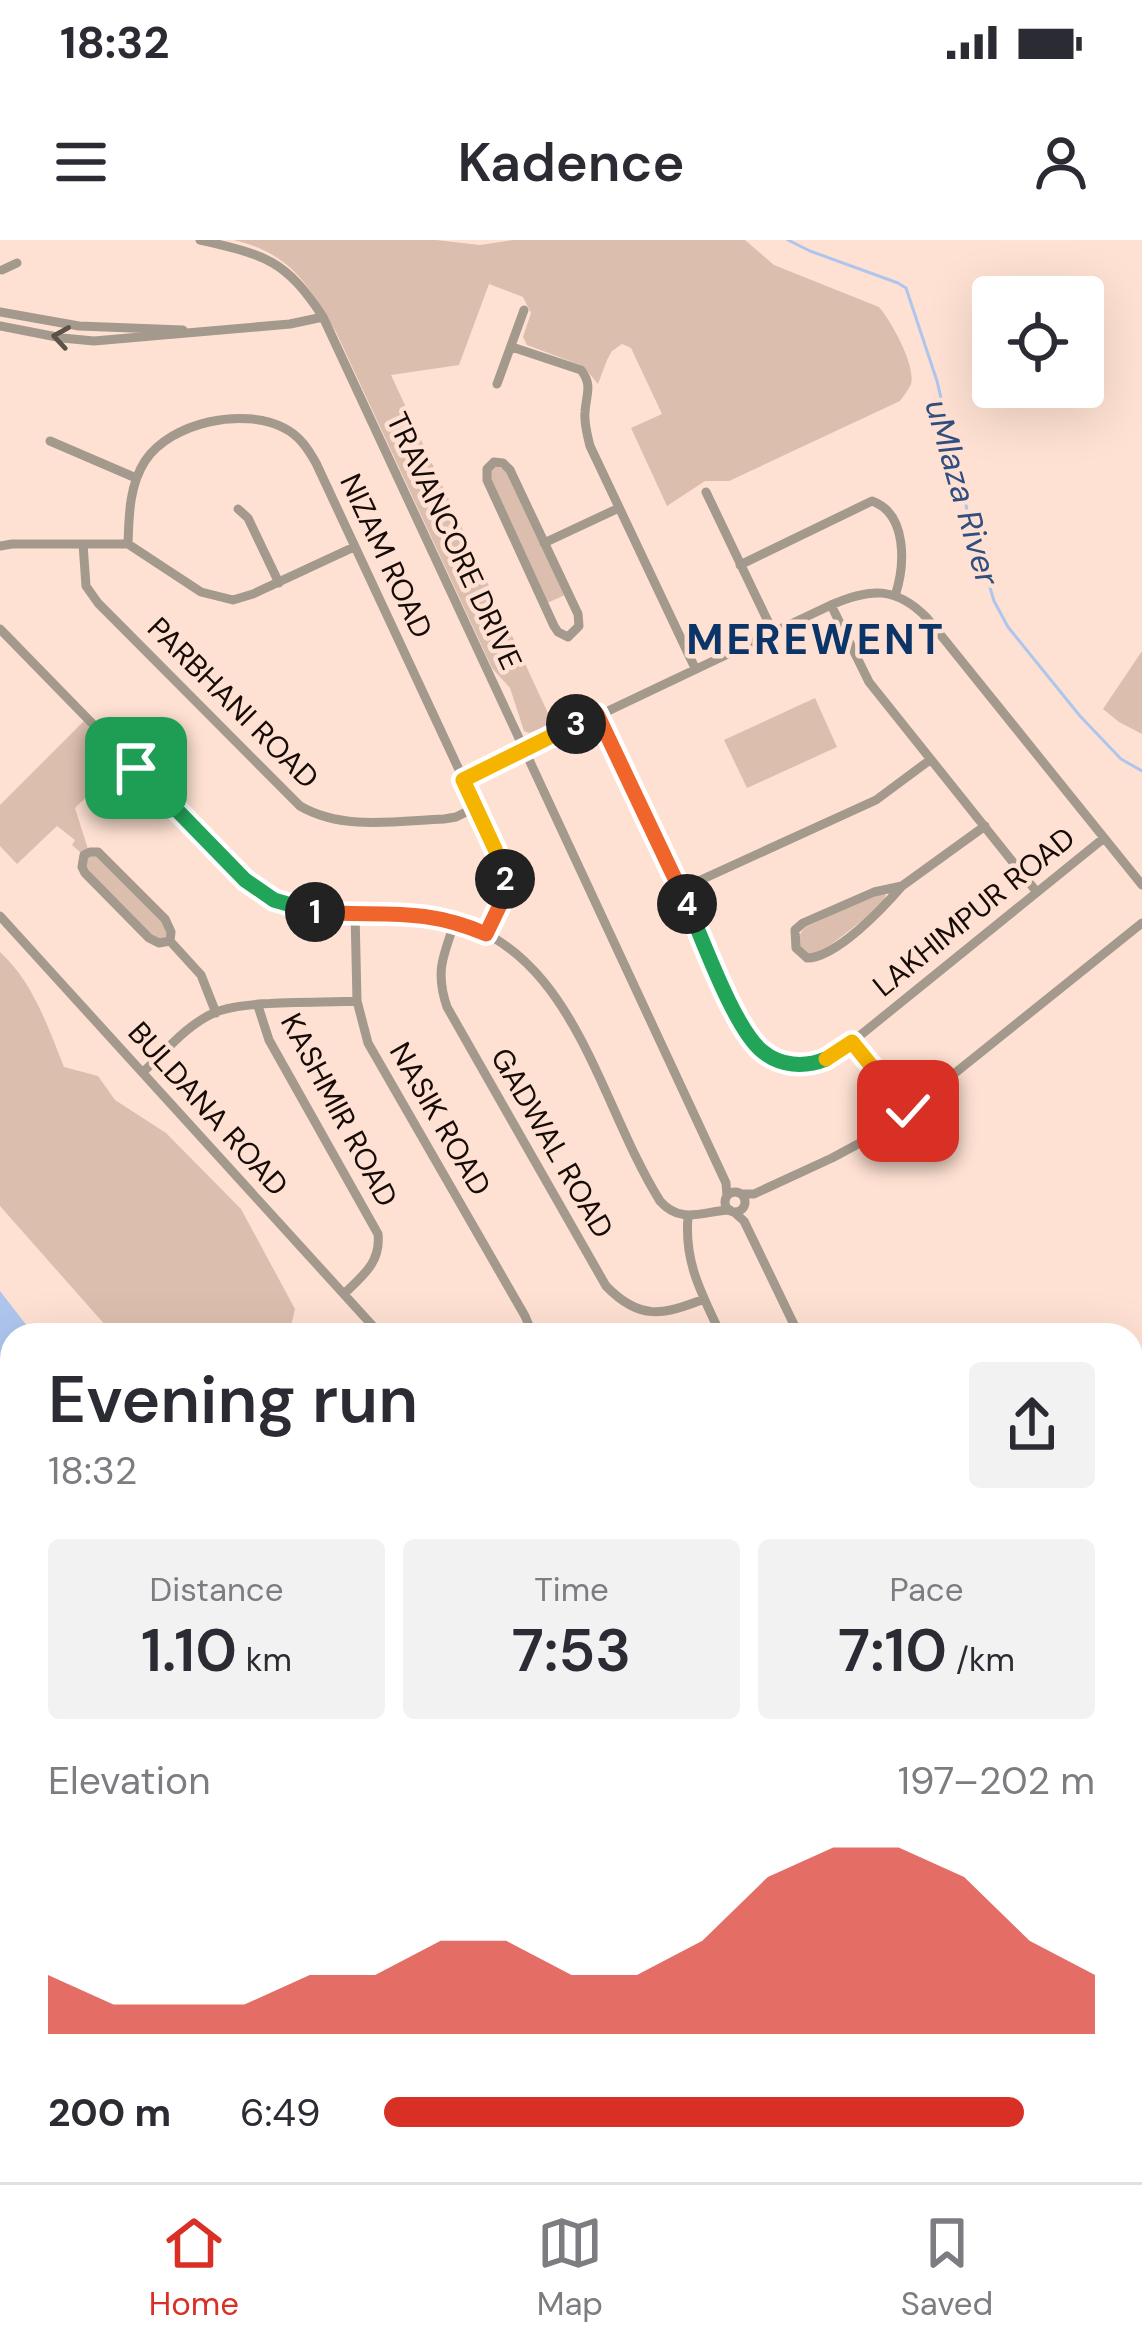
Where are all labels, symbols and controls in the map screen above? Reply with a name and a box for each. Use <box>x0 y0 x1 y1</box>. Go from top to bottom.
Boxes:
text: 18:32 <box>60 13 169 72</box>
text: Kadence <box>457 127 685 198</box>
icon: menu <box>48 129 114 195</box>
icon: person <box>1028 129 1094 195</box>
map controls <box>972 276 1104 408</box>
button: locate <box>972 276 1104 408</box>
one-way arrow <box>51 325 71 351</box>
water label: uMlaza River <box>916 394 1010 591</box>
street label: TRAVANCORE DRIVE <box>378 406 531 676</box>
street label: NIZAM ROAD <box>331 467 442 644</box>
street label: PARBHANI ROAD <box>139 609 327 797</box>
district label: MEREWENT <box>686 612 946 667</box>
pin: 3 <box>546 694 606 754</box>
text: 3 <box>566 702 586 745</box>
pin <box>85 717 187 819</box>
icon: arrive <box>103 735 169 801</box>
street label: LAKHIMPUR ROAD <box>865 818 1083 1005</box>
pin: 2 <box>475 849 535 909</box>
text: 2 <box>495 857 515 900</box>
pin: 4 <box>657 874 717 934</box>
pin: 1 <box>285 882 345 942</box>
text: 4 <box>676 882 698 925</box>
text: 1 <box>309 890 321 933</box>
street label: KASHMIR ROAD <box>272 1006 407 1213</box>
street label: BULDANA ROAD <box>120 1013 297 1204</box>
street label: NASIK ROAD <box>381 1035 500 1202</box>
street label: GADWAL ROAD <box>482 1041 623 1245</box>
pin <box>857 1060 959 1162</box>
icon: check <box>875 1078 941 1144</box>
text: Evening run <box>48 1357 418 1442</box>
button: share <box>969 1362 1095 1488</box>
text: 18:32 <box>48 1445 137 1496</box>
text: Distance <box>150 1568 283 1611</box>
text: Time <box>534 1568 609 1611</box>
text: Pace <box>890 1568 963 1611</box>
text: 1.10 <box>141 1611 237 1690</box>
text: 7:53 <box>512 1611 631 1690</box>
text: 7:10 <box>838 1611 947 1690</box>
text: km <box>237 1638 292 1681</box>
text: /km <box>947 1638 1015 1681</box>
text: Elevation <box>48 1755 211 1806</box>
text: 197–202 m <box>898 1755 1095 1806</box>
text: 200 m <box>48 2087 171 2138</box>
text: 6:49 <box>240 2087 321 2138</box>
tab: Home <box>149 2210 239 2325</box>
tab: Map <box>537 2210 603 2325</box>
tab: Saved <box>901 2210 993 2325</box>

